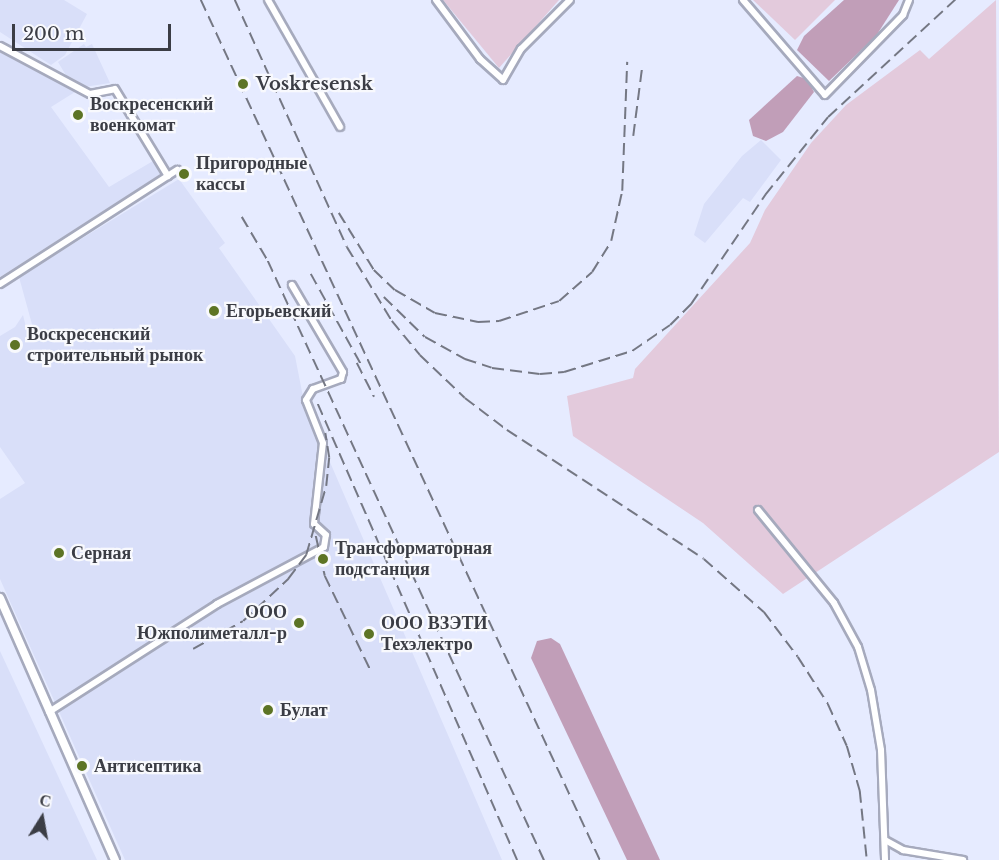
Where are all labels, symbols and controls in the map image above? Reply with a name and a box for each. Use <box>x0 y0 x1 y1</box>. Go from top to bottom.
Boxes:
scale bar <box>15 12 174 50</box>
text: 200 m <box>23 23 84 45</box>
place label: Voskresensk <box>256 73 373 95</box>
marker: Voskresensk <box>234 75 252 93</box>
place label: Воскресенский военкомат <box>90 94 213 136</box>
marker: Воскресенский военкомат <box>71 108 85 122</box>
place label: Пригородные кассы <box>196 153 307 195</box>
marker: Пригородные кассы <box>177 167 191 181</box>
place label: Егорьевский <box>226 300 331 322</box>
marker: Егорьевский <box>207 304 221 318</box>
place label: Воскресенский строительный рынок <box>27 324 203 366</box>
marker: Воскресенский строительный рынок <box>8 338 22 352</box>
place label: Трансформаторная подстанция <box>335 538 492 580</box>
place label: Серная <box>71 542 131 564</box>
marker: Серная <box>52 546 66 560</box>
marker: Трансформаторная подстанция <box>316 552 330 566</box>
place label: ООО Южполиметалл-р <box>137 602 287 644</box>
place label: ООО ВЗЭТИ Техэлектро <box>381 613 488 656</box>
marker: ООО Южполиметалл-р <box>292 616 306 630</box>
marker: ООО ВЗЭТИ Техэлектро <box>362 627 376 641</box>
place label: Булат <box>280 699 327 721</box>
marker: Булат <box>261 703 275 717</box>
place label: Антисептика <box>94 755 201 777</box>
marker: Антисептика <box>75 759 89 773</box>
north arrow <box>12 788 72 848</box>
text: С <box>38 789 53 811</box>

